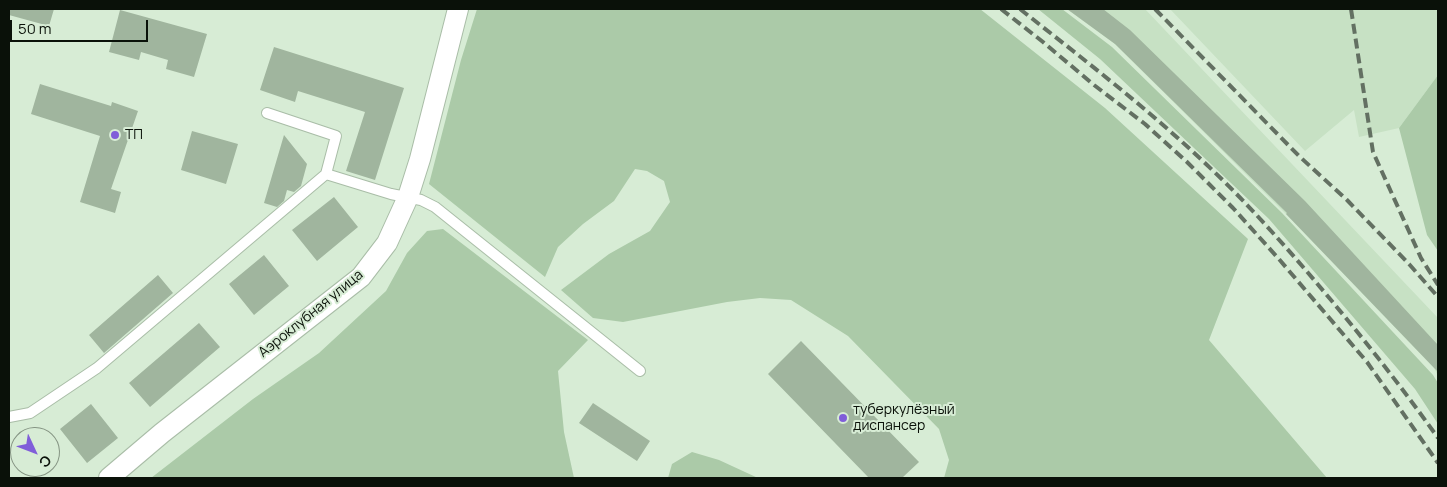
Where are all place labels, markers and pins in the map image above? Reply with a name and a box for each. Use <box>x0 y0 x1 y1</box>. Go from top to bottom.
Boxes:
place label: ТП <box>125 127 143 143</box>
marker: ТП <box>109 129 121 141</box>
place label: туберкулёзный диспансер <box>853 402 955 434</box>
marker: туберкулёзный диспансер <box>837 412 849 424</box>

